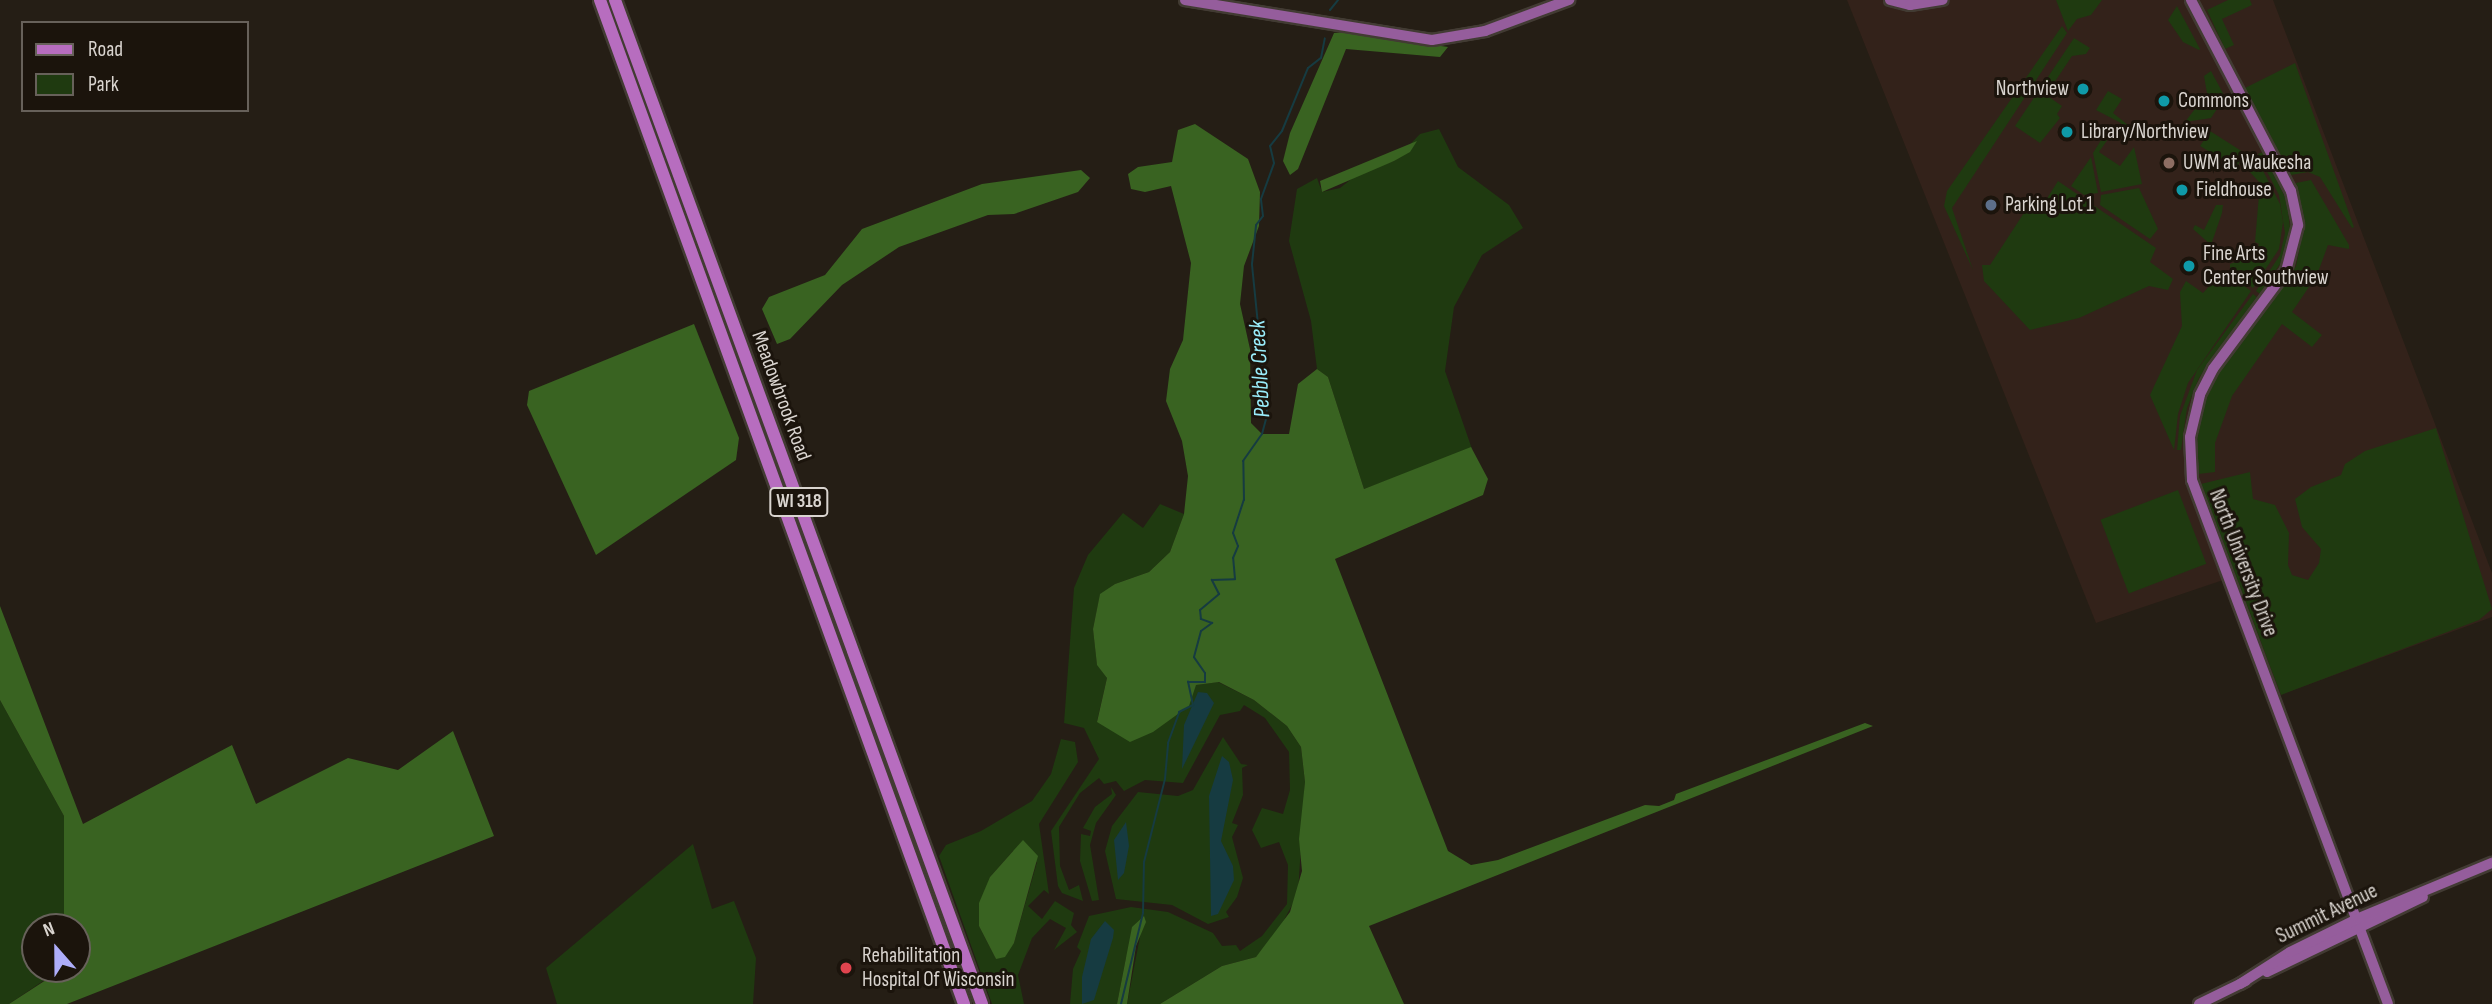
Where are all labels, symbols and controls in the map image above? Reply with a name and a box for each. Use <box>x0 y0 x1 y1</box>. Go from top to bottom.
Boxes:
legend <box>21 21 248 112</box>
text: Road <box>88 37 123 62</box>
text: Park <box>88 72 119 97</box>
place label: Northview <box>1996 76 2069 102</box>
marker: Northview <box>2075 81 2091 97</box>
place label: Commons <box>2178 88 2249 114</box>
marker: Commons <box>2156 93 2172 109</box>
place label: Library/Northview <box>2081 119 2209 145</box>
marker: Library/Northview <box>2059 124 2075 140</box>
place label: UWM at Waukesha <box>2183 150 2311 176</box>
marker: UWM at Waukesha <box>2161 155 2177 171</box>
place label: Fieldhouse <box>2196 177 2272 203</box>
marker: Fieldhouse <box>2174 182 2190 198</box>
place label: Parking Lot 1 <box>2005 192 2094 218</box>
marker: Parking Lot 1 <box>1983 197 1999 213</box>
place label: Fine Arts Center Southview <box>2203 241 2329 291</box>
marker: Fine Arts Center Southview <box>2181 258 2197 274</box>
water label: Pebble Creek <box>1244 320 1276 418</box>
street label: Meadowbrook Road <box>746 328 816 464</box>
road number: WI 318 <box>769 486 829 517</box>
street label: North University Drive <box>2203 486 2283 640</box>
street label: Summit Avenue <box>2272 879 2382 949</box>
north arrow <box>21 913 91 983</box>
text: N <box>40 917 58 942</box>
place label: Rehabilitation Hospital Of Wisconsin <box>862 943 1014 993</box>
marker: Rehabilitation Hospital Of Wisconsin <box>836 958 856 978</box>

